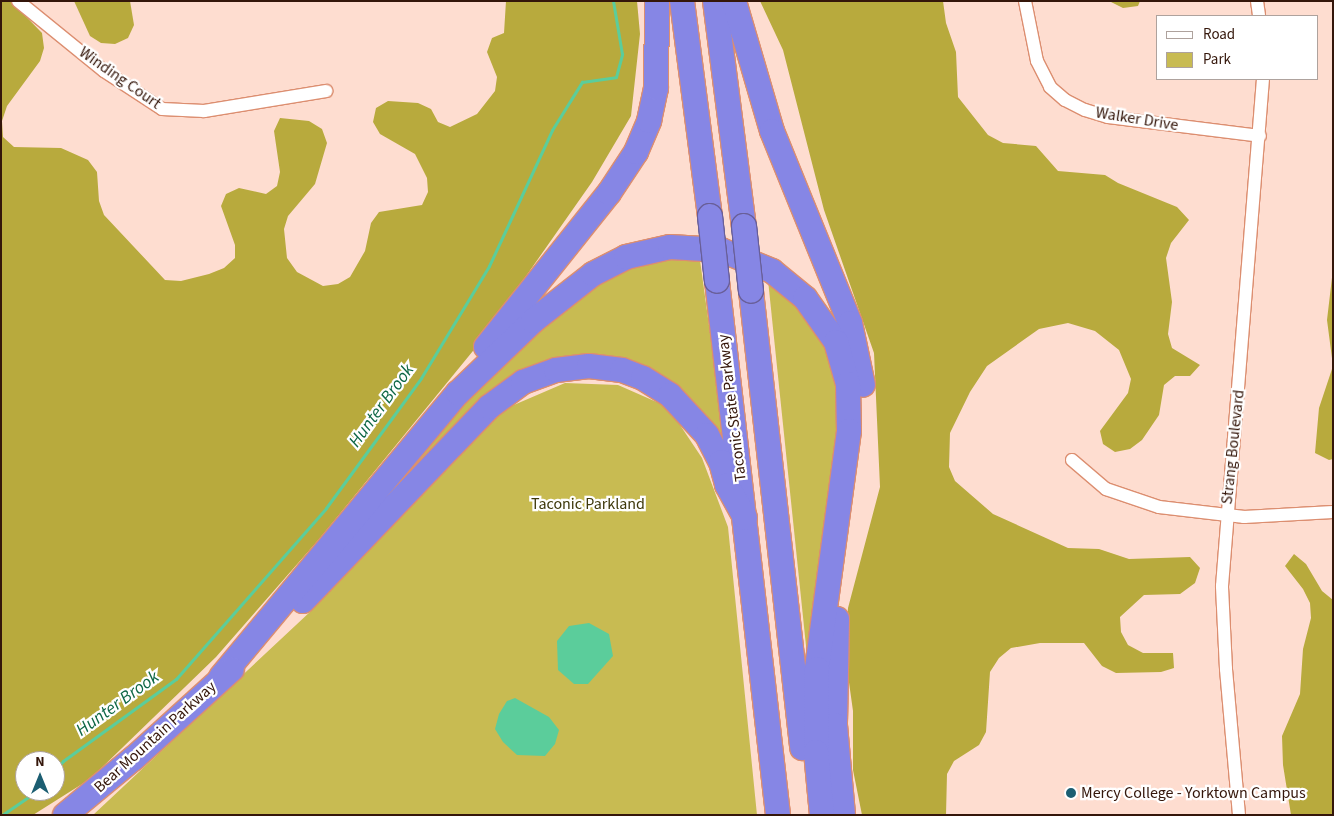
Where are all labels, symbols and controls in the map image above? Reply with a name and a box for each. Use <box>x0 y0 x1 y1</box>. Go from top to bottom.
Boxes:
legend <box>1156 15 1319 80</box>
text: Road <box>1203 24 1235 45</box>
street label: Winding Court <box>75 43 165 113</box>
text: Park <box>1203 49 1231 70</box>
street label: Walker Drive <box>1094 103 1180 135</box>
street label: Taconic State Parkway <box>713 333 751 483</box>
water label: Hunter Brook <box>345 360 419 452</box>
street label: Strang Boulevard <box>1217 389 1249 505</box>
park label: Taconic Parkland <box>531 494 645 514</box>
water label: Hunter Brook <box>72 667 164 741</box>
street label: Bear Mountain Parkway <box>90 677 220 797</box>
north arrow <box>15 751 65 801</box>
text: N <box>35 752 45 772</box>
place label: Mercy College - Yorktown Campus <box>1081 783 1306 803</box>
marker: Mercy College - Yorktown Campus <box>1065 787 1077 799</box>

